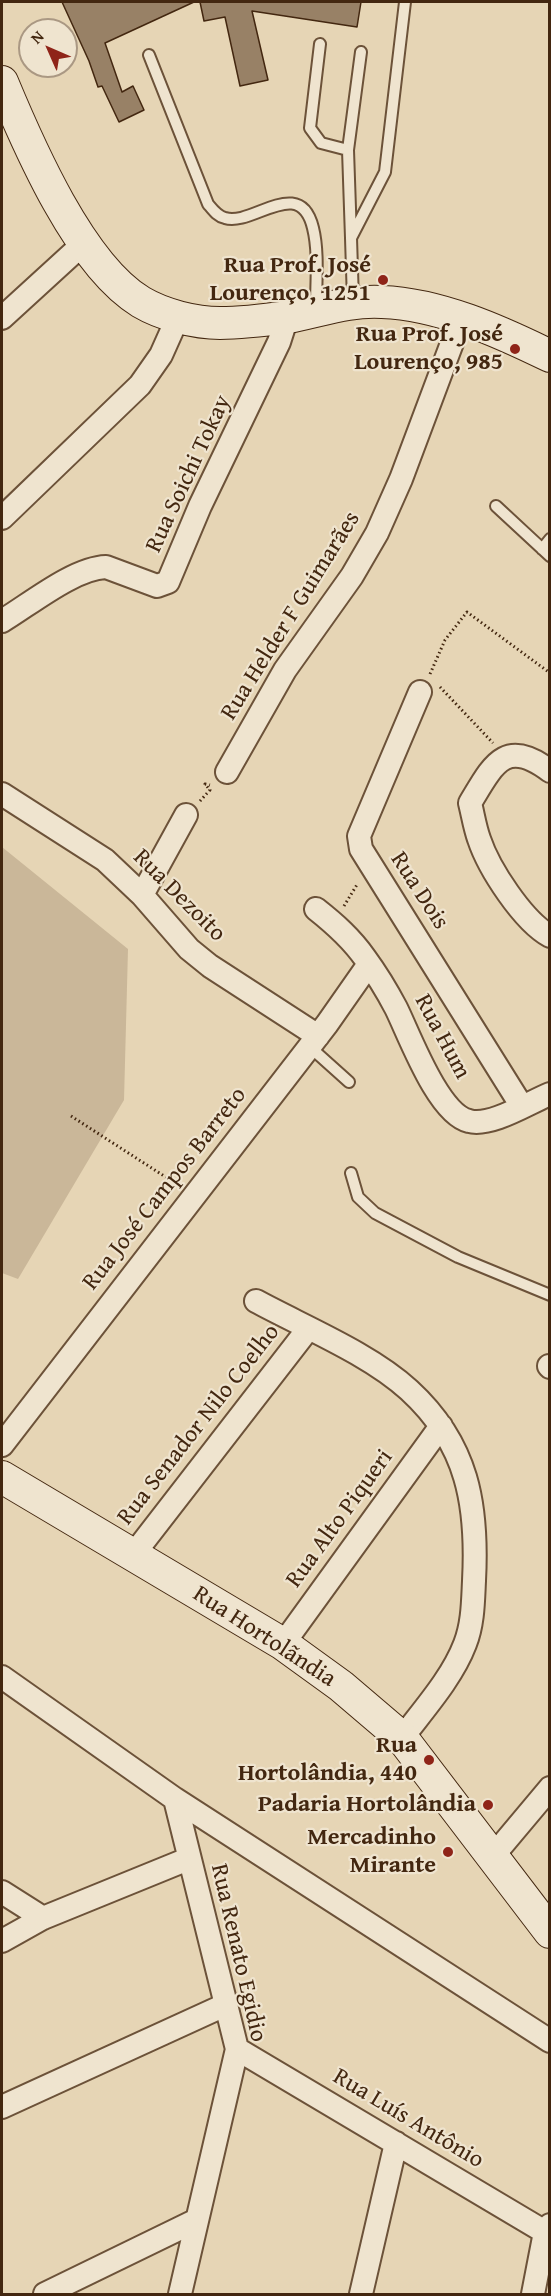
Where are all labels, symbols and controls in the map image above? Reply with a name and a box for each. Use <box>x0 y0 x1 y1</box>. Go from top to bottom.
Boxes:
north arrow <box>18 18 78 78</box>
text: N <box>24 24 49 49</box>
place label: Rua Prof. José Lourenço, 1251 <box>210 252 371 308</box>
marker: Rua Prof. José Lourenço, 1251 <box>376 273 390 287</box>
place label: Rua Prof. José Lourenço, 985 <box>354 321 503 377</box>
marker: Rua Prof. José Lourenço, 985 <box>508 342 522 356</box>
street label: Rua Soichi Tokay <box>140 391 238 557</box>
street label: Rua Helder F Guimarães <box>215 506 367 726</box>
street label: Rua Dezoito <box>127 844 231 948</box>
street label: Rua Dois <box>383 847 455 935</box>
street label: Rua Hum <box>408 990 476 1084</box>
street label: Rua José Campos Barreto <box>77 1082 253 1296</box>
street label: Rua Senador Nilo Coelho <box>112 1319 286 1531</box>
street label: Rua Alto Piqueri <box>280 1444 400 1594</box>
street label: Rua Hortolãndia <box>187 1580 341 1694</box>
place label: Rua Hortolândia, 440 <box>238 1732 417 1788</box>
marker: Rua Hortolândia, 440 <box>422 1753 436 1767</box>
place label: Padaria Hortolândia <box>258 1791 476 1819</box>
marker: Padaria Hortolândia <box>481 1798 495 1812</box>
place label: Mercadinho Mirante <box>307 1824 436 1880</box>
marker: Mercadinho Mirante <box>441 1845 455 1859</box>
street label: Rua Renato Egidio <box>204 1861 272 2045</box>
street label: Rua Luís Antônio <box>327 2063 489 2175</box>

